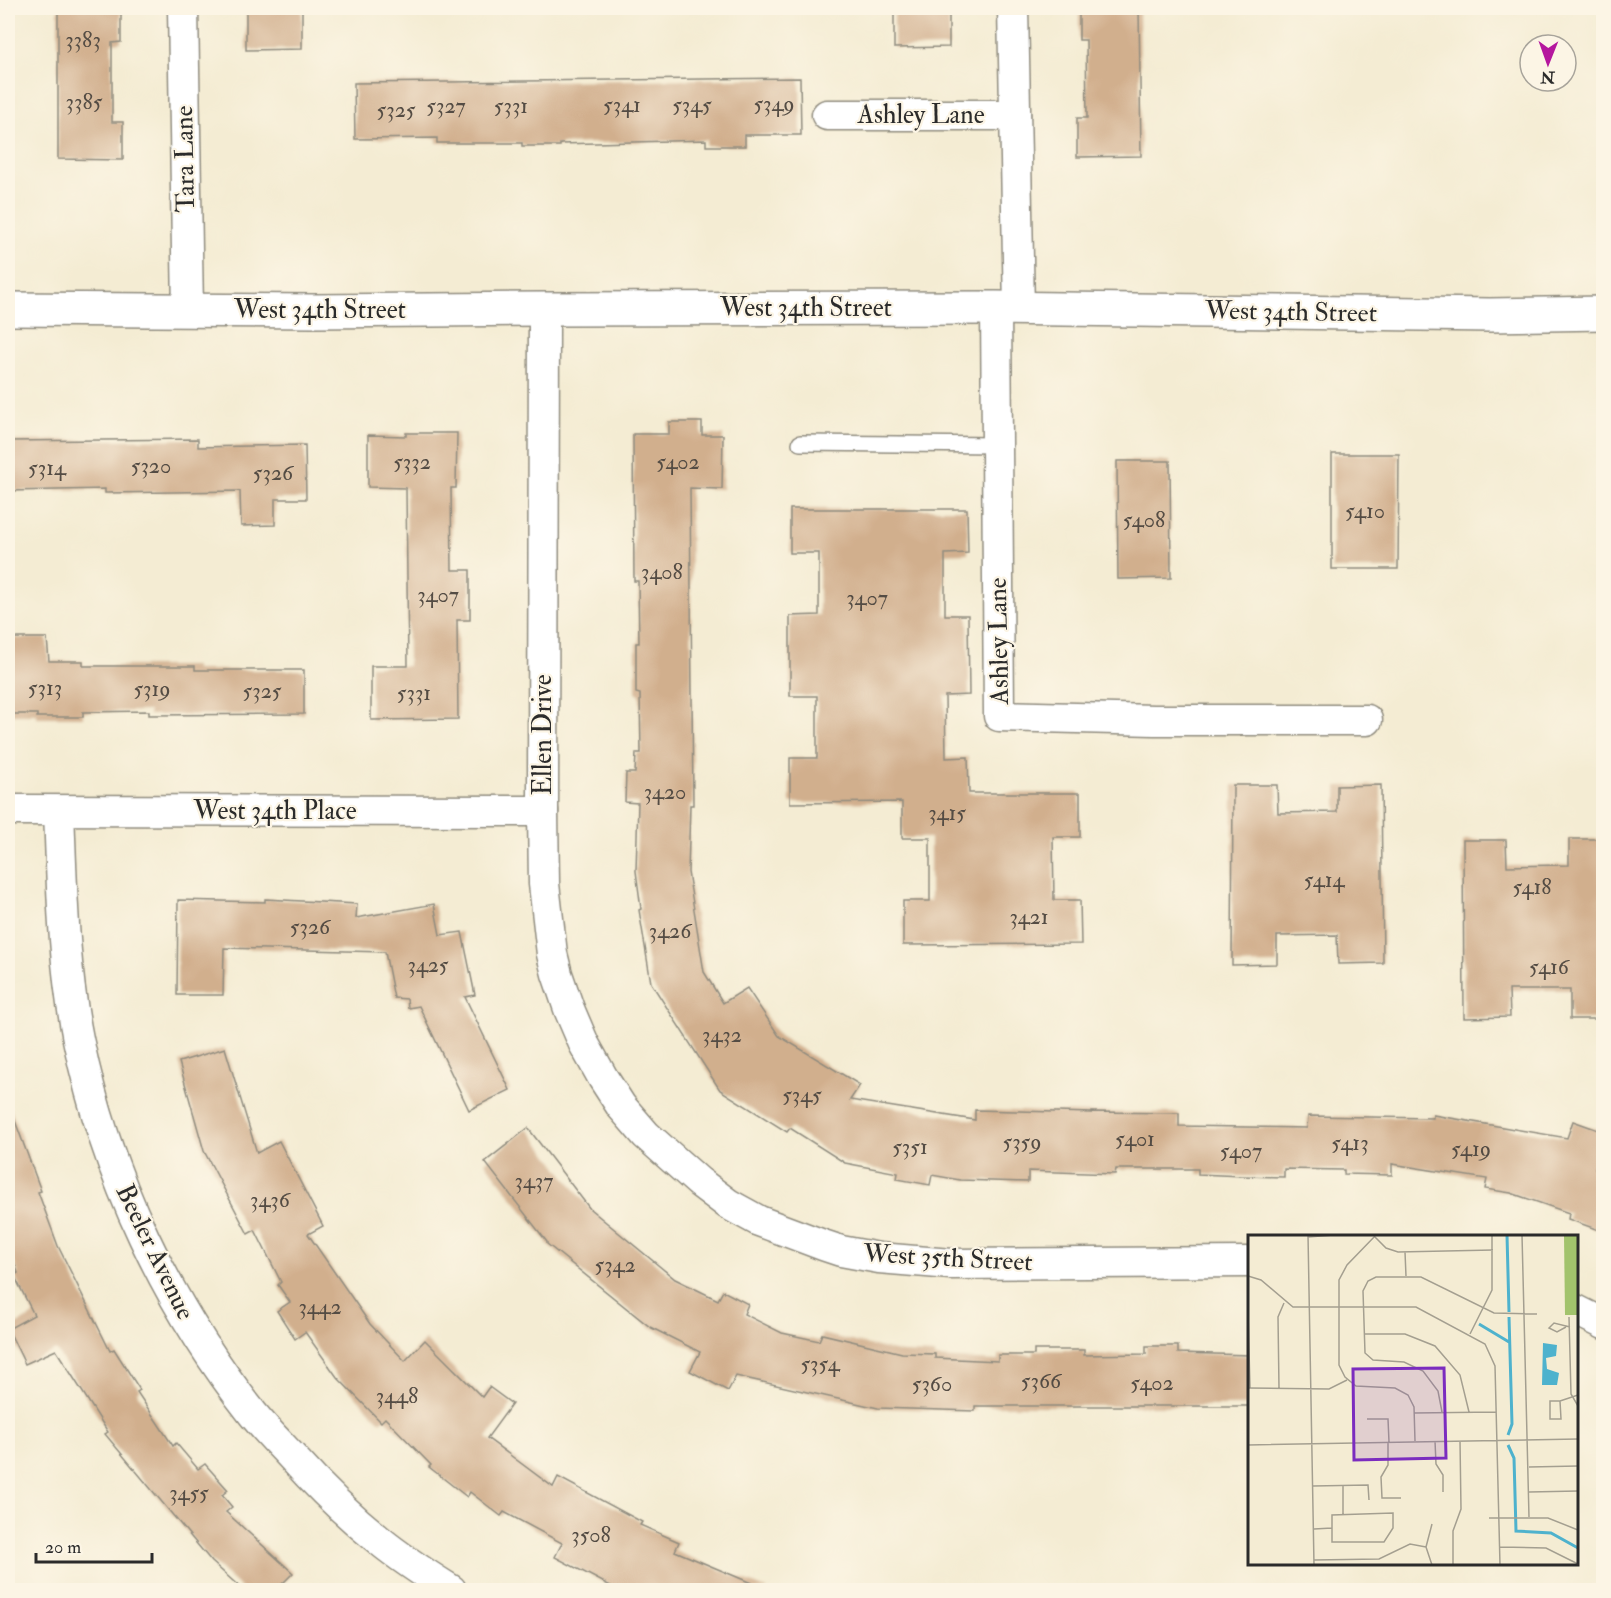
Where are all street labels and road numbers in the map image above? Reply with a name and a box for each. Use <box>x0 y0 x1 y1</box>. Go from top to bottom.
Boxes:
street label: Ashley Lane <box>856 99 985 131</box>
street label: Tara Lane <box>168 105 202 213</box>
street label: West 34th Street <box>719 292 892 324</box>
street label: West 34th Street <box>233 294 406 326</box>
street label: West 34th Street <box>1204 294 1377 329</box>
street label: Ashley Lane <box>982 577 1016 706</box>
street label: Ellen Drive <box>527 674 559 796</box>
street label: West 34th Place <box>192 795 357 827</box>
street label: Beeler Avenue <box>108 1179 202 1325</box>
street label: West 35th Street <box>862 1238 1033 1278</box>

